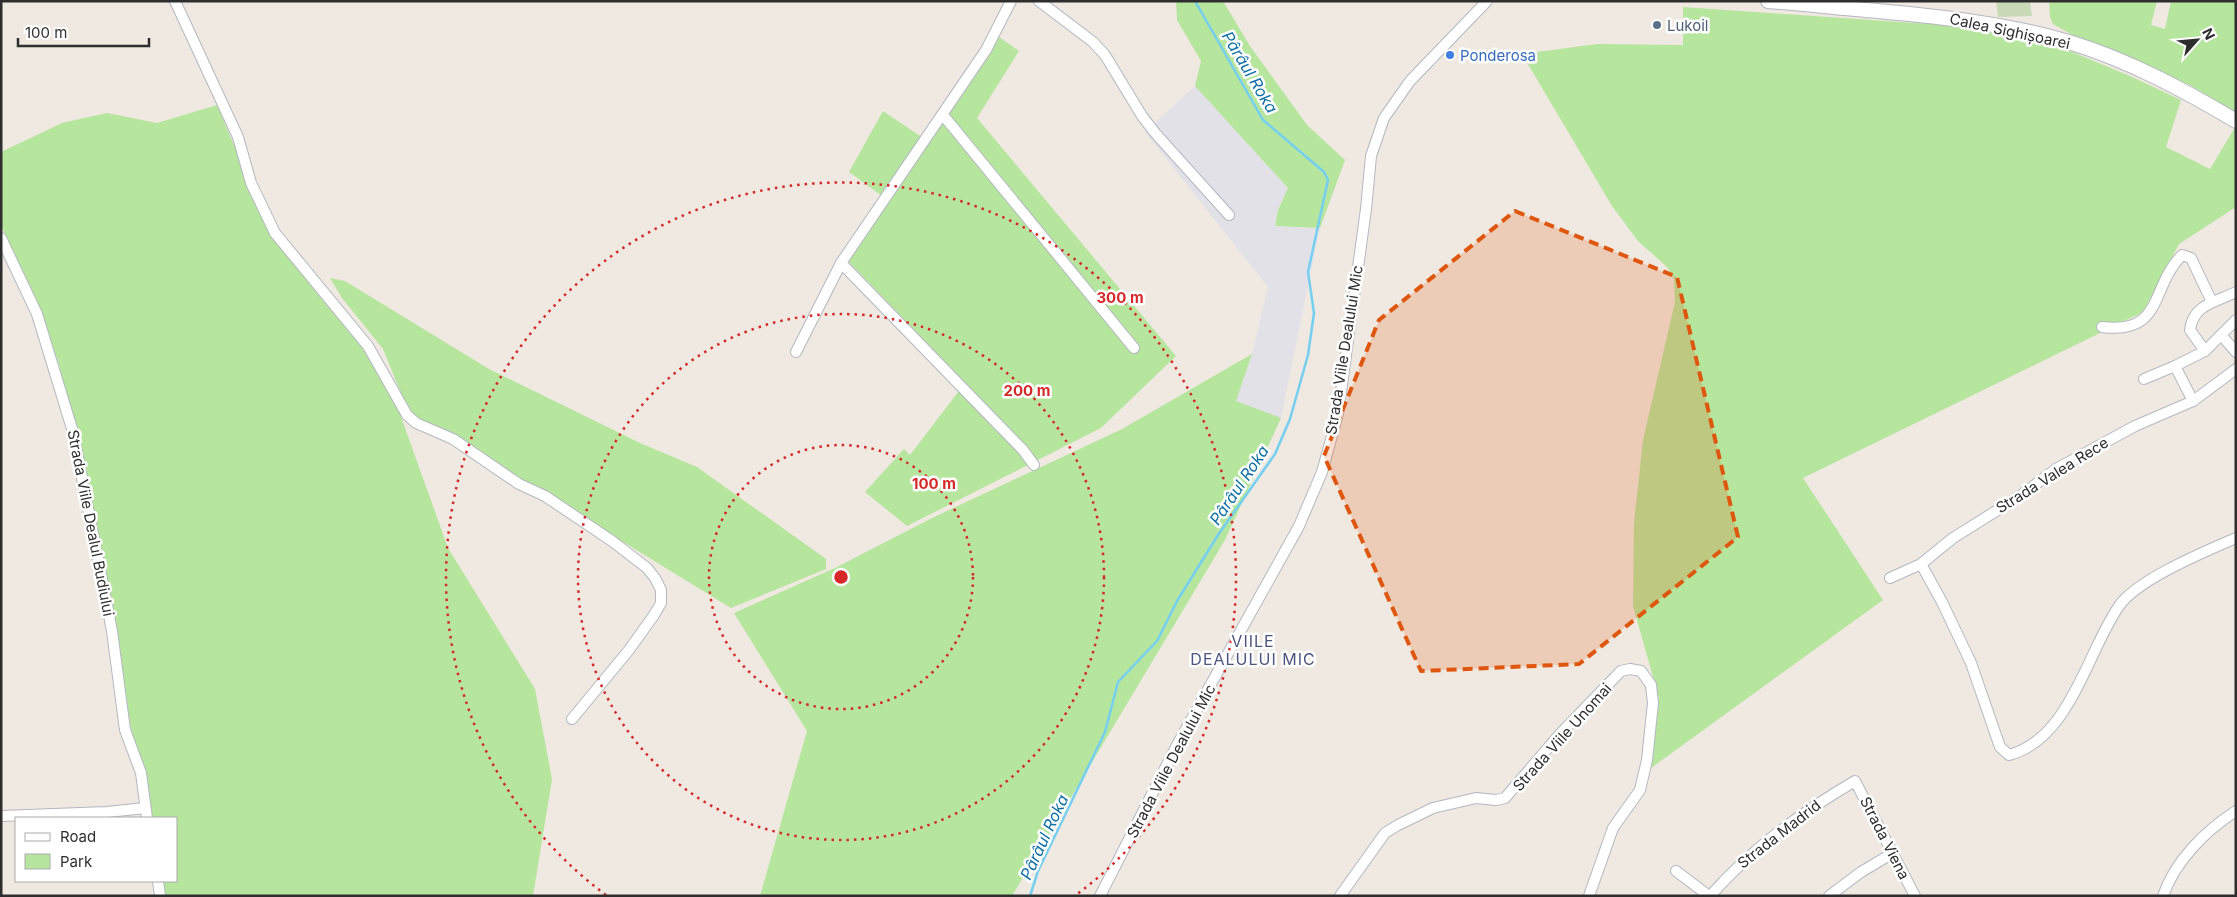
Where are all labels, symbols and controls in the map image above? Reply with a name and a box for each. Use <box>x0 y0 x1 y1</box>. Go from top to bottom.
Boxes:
street label: Calea Sighișoarei <box>1948 9 2072 53</box>
scale bar <box>18 15 149 47</box>
north arrow <box>2172 15 2222 65</box>
place label: Lukoil <box>1667 16 1709 35</box>
marker: Lukoil <box>1651 19 1663 31</box>
text: 100 m <box>25 23 67 42</box>
text: N <box>2199 25 2219 42</box>
water label: Pârâul Roka <box>1218 28 1282 117</box>
place label: Ponderosa <box>1460 46 1536 65</box>
marker: Ponderosa <box>1444 49 1456 61</box>
street label: Strada Viile Dealului Mic <box>1321 264 1367 436</box>
text: 300 m <box>1096 288 1144 307</box>
text: 200 m <box>1004 381 1050 400</box>
street label: Strada Viile Dealul Budiului <box>64 428 118 618</box>
street label: Strada Valea Rece <box>1992 433 2112 517</box>
water label: Pârâul Roka <box>1205 441 1273 529</box>
text: 100 m <box>912 474 956 493</box>
centre of rings <box>832 568 850 586</box>
district label: VIILE DEALULUI MIC <box>1190 631 1316 669</box>
street label: Strada Viile Unomai <box>1508 679 1616 795</box>
street label: Strada Viile Dealului Mic <box>1122 681 1220 841</box>
water label: Pârâul Roka <box>1016 791 1073 883</box>
street label: Strada Viena <box>1856 793 1914 883</box>
street label: Strada Madrid <box>1734 796 1824 872</box>
legend <box>15 817 178 882</box>
text: Road <box>60 827 96 846</box>
text: Park <box>60 852 93 871</box>

